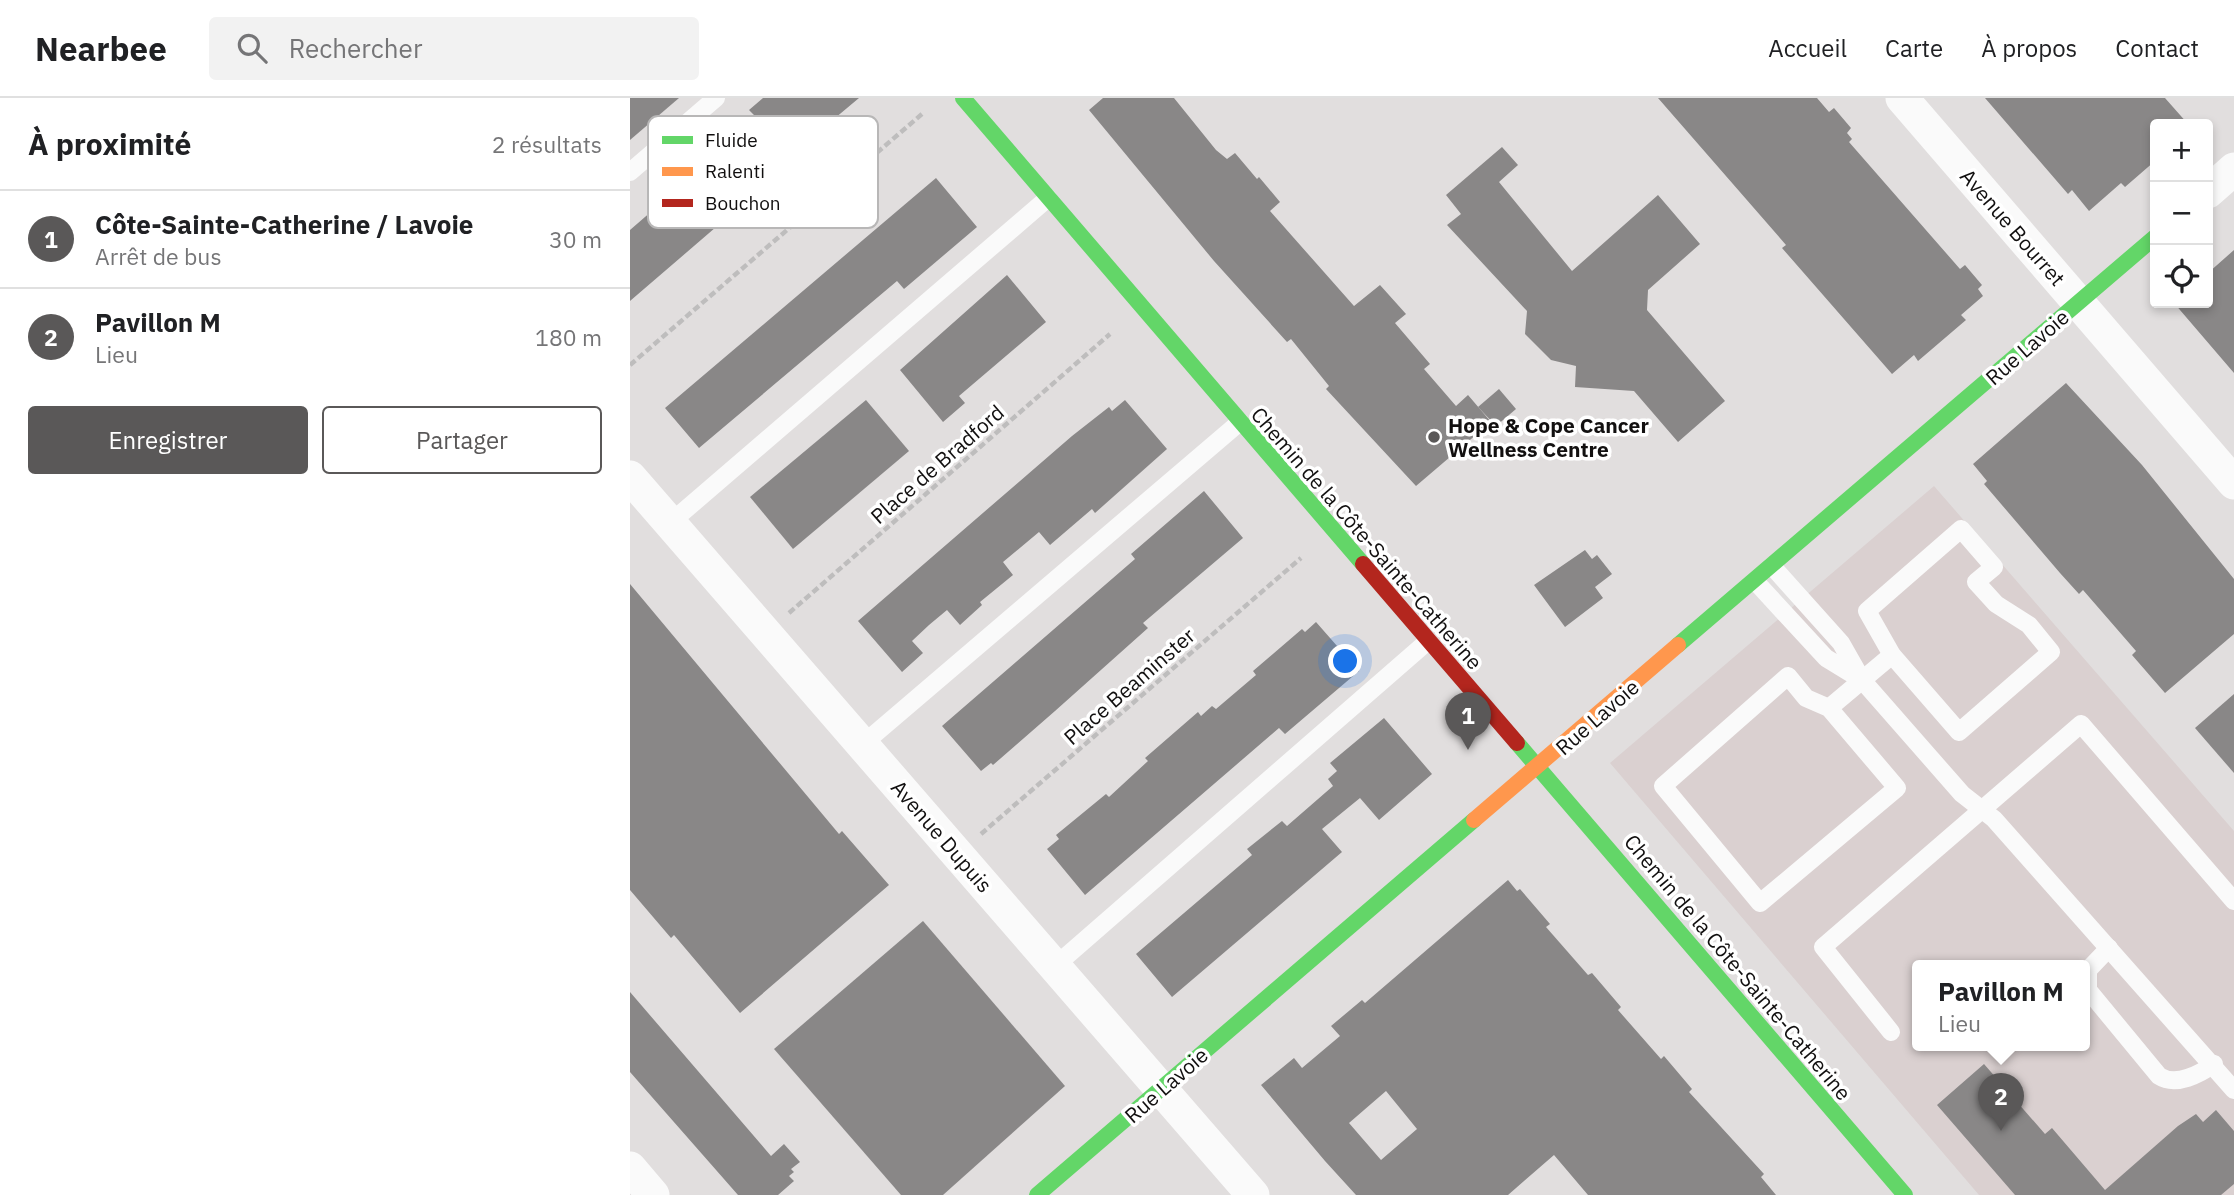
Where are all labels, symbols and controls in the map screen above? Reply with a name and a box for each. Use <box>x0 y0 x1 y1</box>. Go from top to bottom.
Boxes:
search box <box>209 17 699 80</box>
text: Nearbee <box>35 27 167 70</box>
icon: search <box>233 29 271 67</box>
text: Rechercher <box>289 31 422 65</box>
text: Accueil <box>1768 32 1847 64</box>
text: Carte <box>1885 32 1943 64</box>
text: À propos <box>1981 32 2077 64</box>
text: Contact <box>2115 32 2199 64</box>
legend <box>648 116 878 228</box>
map controls <box>2150 119 2213 308</box>
button: + <box>2150 119 2213 182</box>
text: À proximité <box>28 124 191 163</box>
text: Fluide <box>705 128 758 152</box>
text: 2 résultats <box>492 129 602 159</box>
text: Ralenti <box>705 159 765 183</box>
street label: Avenue Bourret <box>1954 162 2072 292</box>
button: − <box>2150 182 2213 245</box>
text: Bouchon <box>705 191 781 215</box>
text: Côte-Sainte-Catherine / Lavoie <box>95 207 473 241</box>
text: 1 <box>44 224 58 254</box>
text: 30 m <box>549 224 602 254</box>
text: Arrêt de bus <box>95 241 222 271</box>
button: locate <box>2150 245 2213 308</box>
street label: Rue Lavoie <box>1979 303 2075 391</box>
text: Pavillon M <box>95 305 221 339</box>
text: 2 <box>44 322 58 352</box>
text: 180 m <box>535 322 602 352</box>
text: Lieu <box>95 339 138 369</box>
street label: Place de Bradford <box>864 398 1010 530</box>
street label: Chemin de la Côte-Sainte-Catherine <box>1245 401 1489 675</box>
button: Enregistrer <box>28 406 308 474</box>
button: Partager <box>322 406 602 474</box>
place label: Hope & Cope Cancer Wellness Centre <box>1448 411 1649 463</box>
marker: Hope & Cope Cancer Wellness Centre <box>1426 429 1442 445</box>
street label: Place Beaminster <box>1057 621 1201 751</box>
your location <box>1328 644 1362 678</box>
street label: Rue Lavoie <box>1549 673 1645 761</box>
pin: 1 <box>1445 692 1491 750</box>
street label: Avenue Dupuis <box>885 774 999 898</box>
street label: Chemin de la Côte-Sainte-Catherine <box>1618 828 1858 1106</box>
popup <box>1912 960 2090 1051</box>
text: Pavillon M <box>1938 974 2064 1008</box>
text: Lieu <box>1938 1008 1981 1038</box>
street label: Rue Lavoie <box>1118 1041 1214 1129</box>
pin: 2 <box>1978 1073 2024 1131</box>

